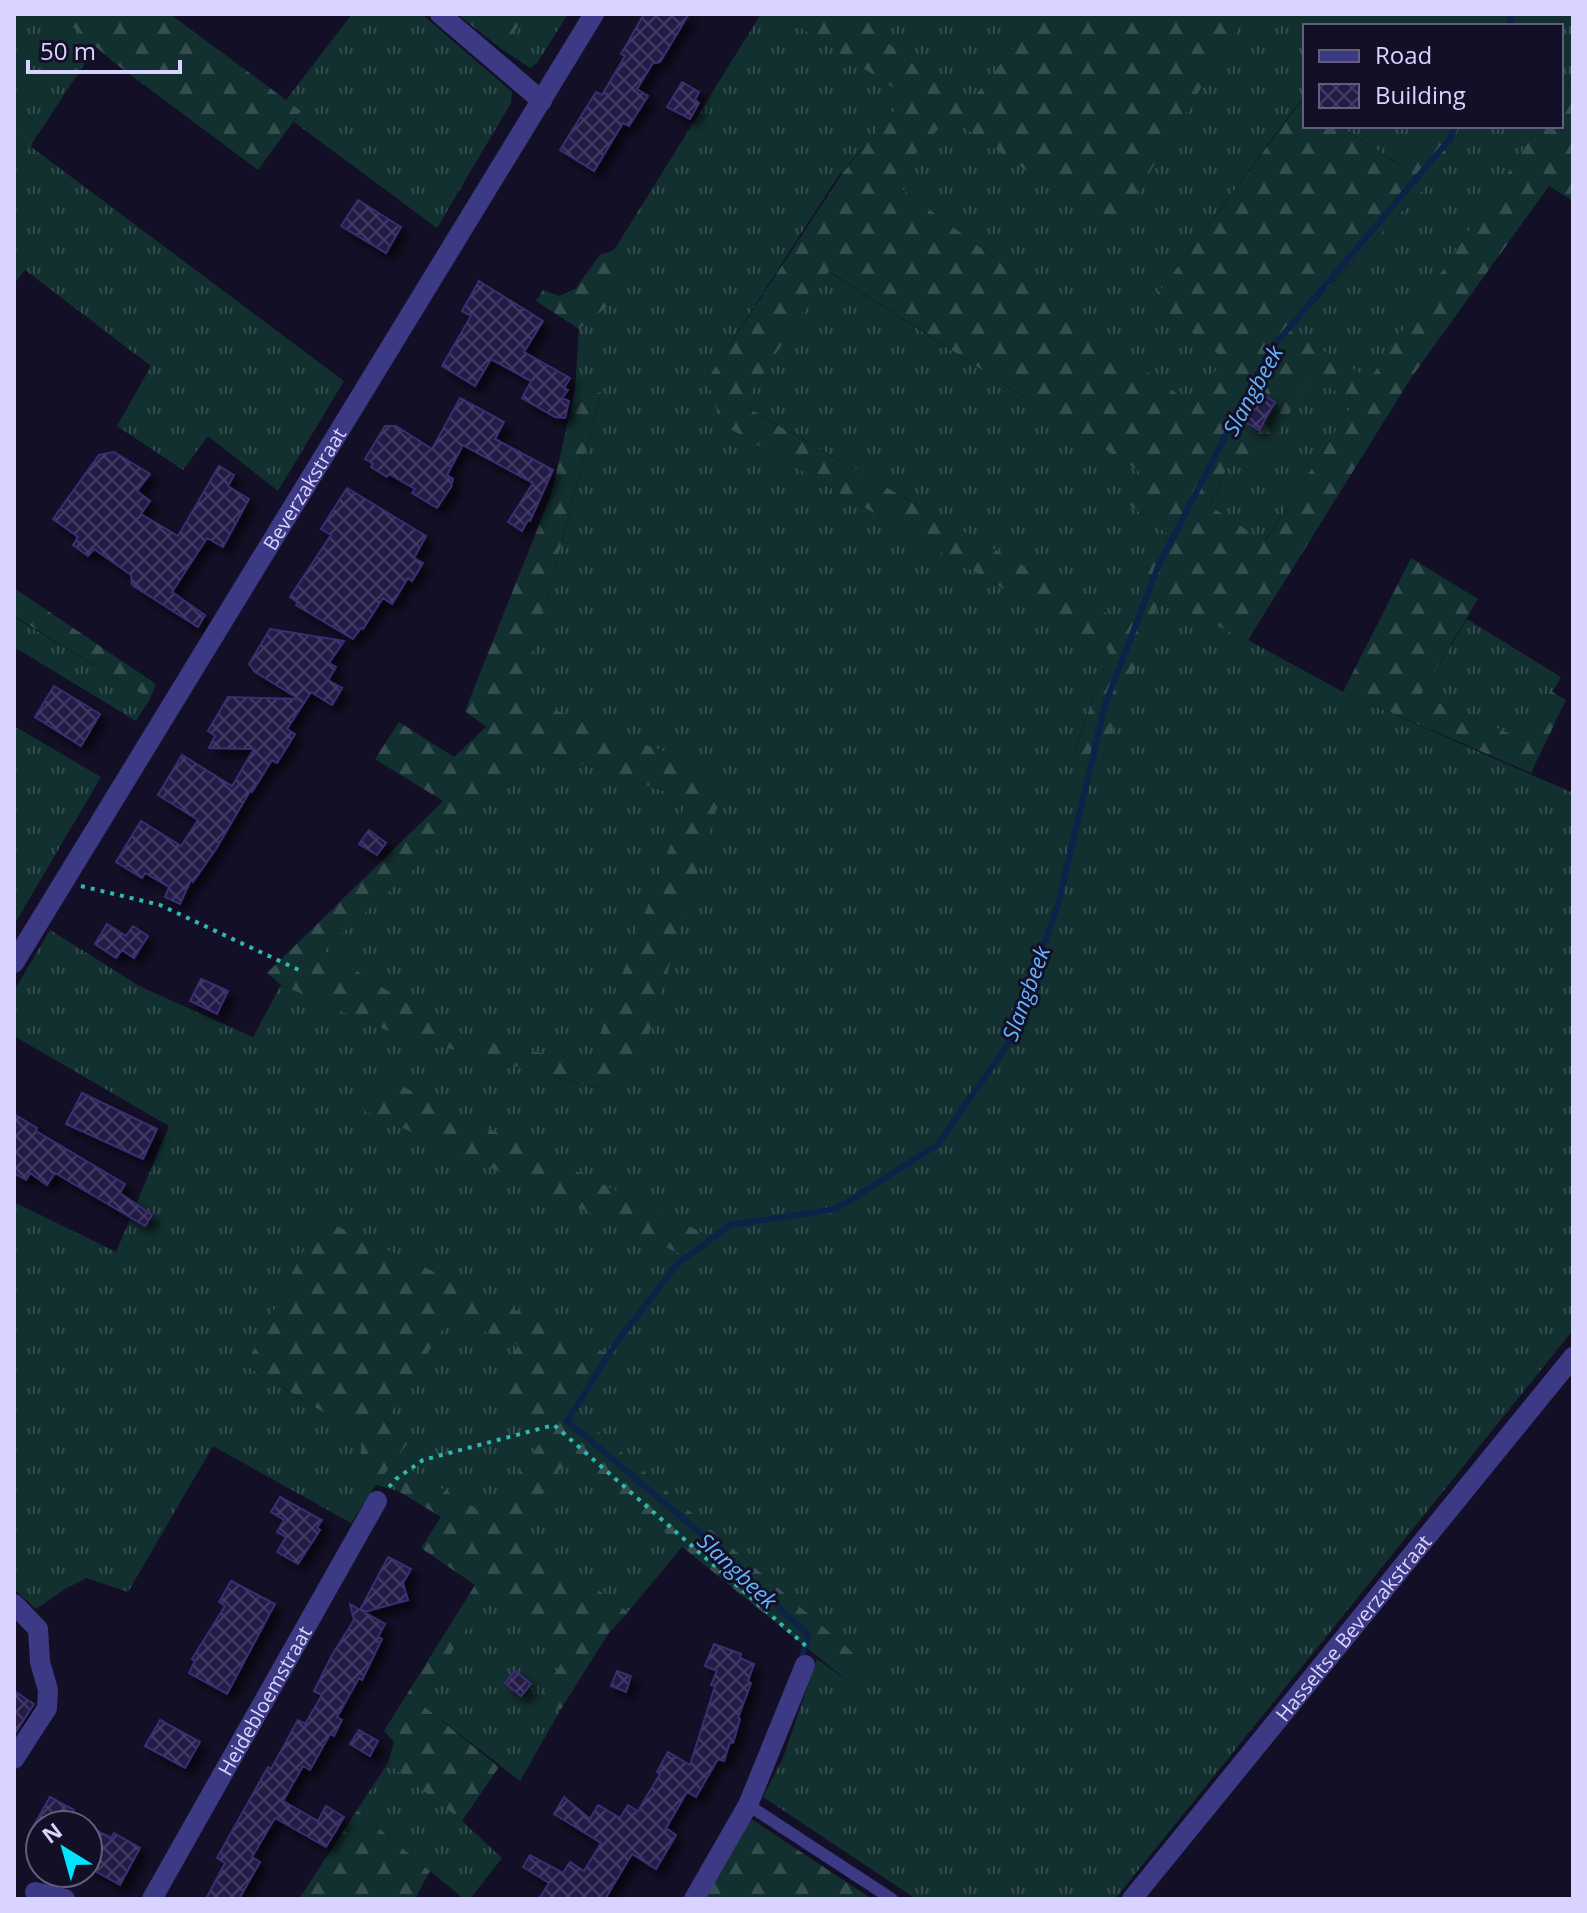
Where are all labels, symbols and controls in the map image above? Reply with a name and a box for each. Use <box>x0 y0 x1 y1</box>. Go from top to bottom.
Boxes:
scale bar <box>28 24 180 74</box>
legend <box>1303 24 1563 128</box>
text: 50 m <box>40 34 96 67</box>
text: Road <box>1375 38 1432 71</box>
text: Building <box>1375 78 1466 111</box>
water label: Slangbeek <box>1215 339 1290 440</box>
street label: Beverzakstraat <box>256 422 352 555</box>
water label: Slangbeek <box>994 940 1056 1044</box>
water label: Slangbeek <box>692 1525 785 1615</box>
street label: Hasseltse Beverzakstraat <box>1269 1529 1437 1726</box>
street label: Heidebloemstraat <box>211 1621 317 1780</box>
north arrow <box>24 1809 104 1889</box>
text: N <box>35 1815 68 1850</box>

